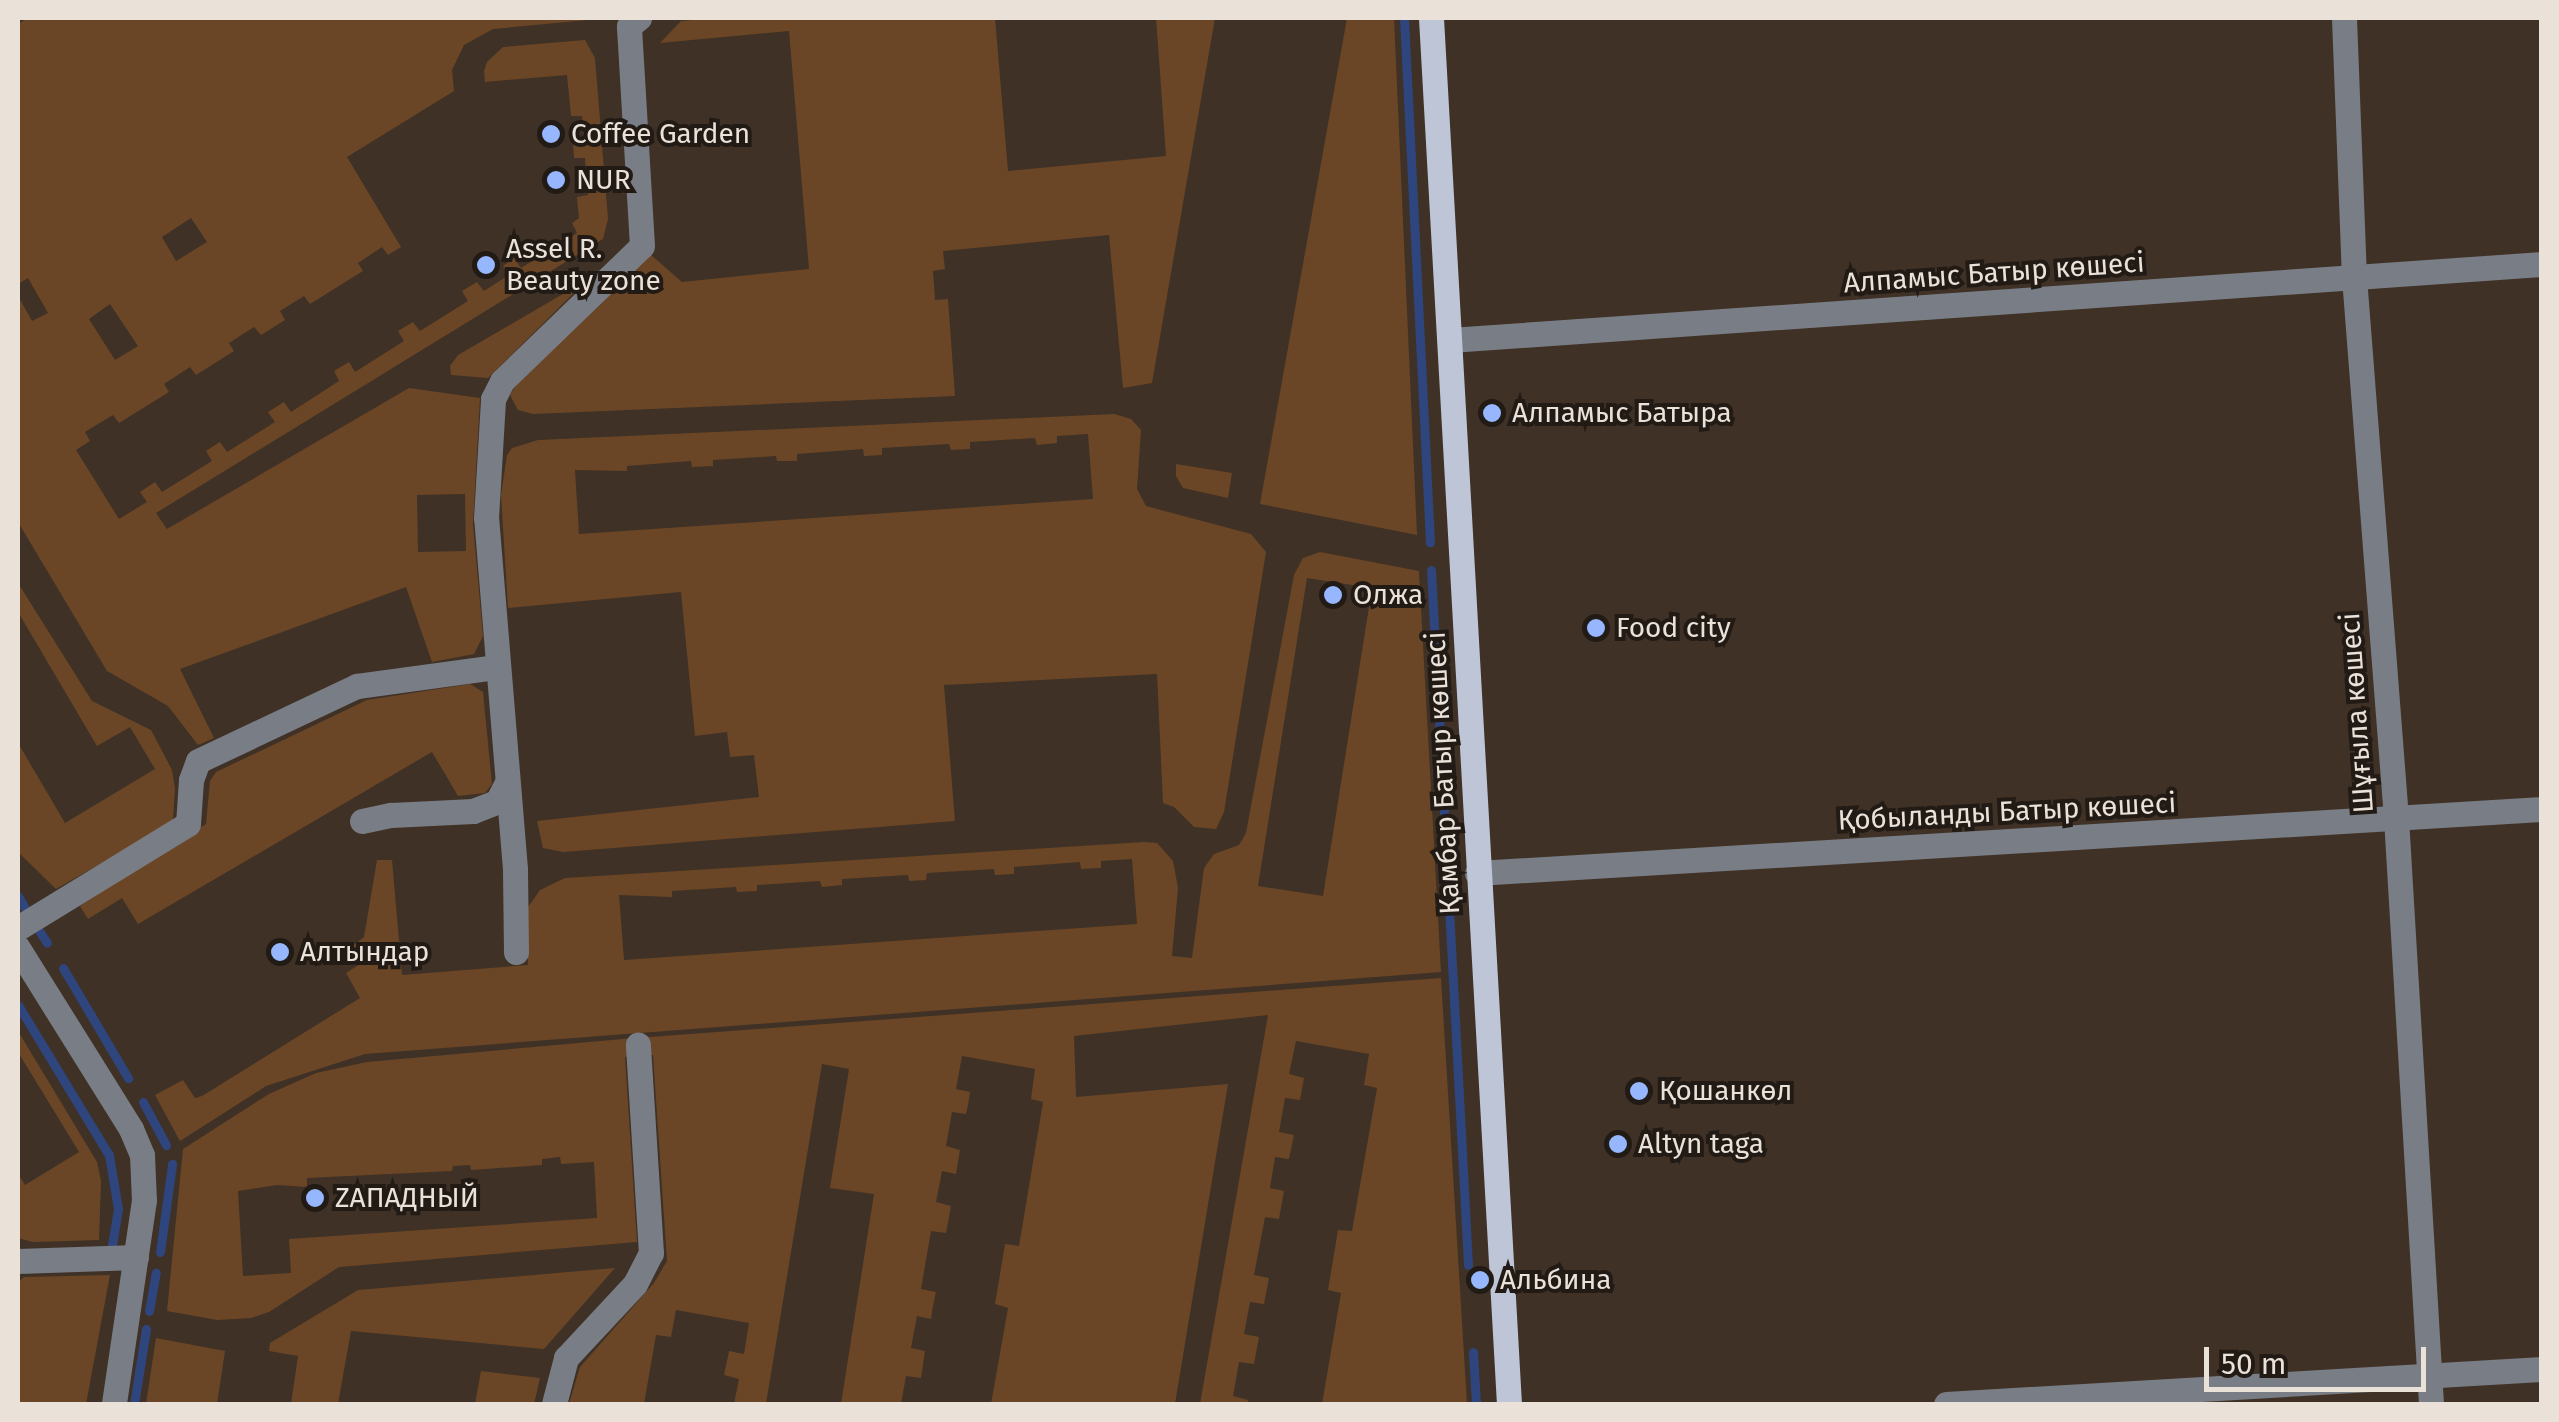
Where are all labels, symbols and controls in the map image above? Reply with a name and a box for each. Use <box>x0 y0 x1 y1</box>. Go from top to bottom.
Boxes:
place label: Coffee Garden <box>571 117 750 151</box>
marker: Coffee Garden <box>540 123 562 145</box>
place label: NUR <box>576 163 631 197</box>
marker: NUR <box>545 169 567 191</box>
place label: Assel R. Beauty zone <box>506 232 661 298</box>
street label: Алпамыс Батыр көшесі <box>1842 246 2146 300</box>
marker: Assel R. Beauty zone <box>475 254 497 276</box>
place label: Алпамыс Батыра <box>1512 396 1732 430</box>
marker: Алпамыс Батыра <box>1481 402 1503 424</box>
place label: Олжа <box>1353 578 1423 612</box>
marker: Олжа <box>1322 584 1344 606</box>
place label: Food city <box>1616 611 1731 645</box>
street label: Шұғыла көшесі <box>2333 612 2381 814</box>
marker: Food city <box>1585 617 1607 639</box>
street label: Қамбар Батыр көшесі <box>1419 631 1467 915</box>
street label: Қобыланды Батыр көшесі <box>1837 786 2177 838</box>
place label: Алтындар <box>300 935 429 969</box>
marker: Алтындар <box>269 941 291 963</box>
place label: Қошанкөл <box>1659 1074 1792 1108</box>
marker: Қошанкөл <box>1628 1080 1650 1102</box>
place label: Altyn taga <box>1638 1127 1764 1161</box>
marker: Altyn taga <box>1607 1133 1629 1155</box>
place label: ZАПАДНЫЙ <box>335 1181 479 1215</box>
marker: ZАПАДНЫЙ <box>304 1187 326 1209</box>
place label: Альбина <box>1500 1263 1611 1297</box>
marker: Альбина <box>1469 1269 1491 1291</box>
scale bar <box>2209 1327 2432 1389</box>
text: 50 m <box>2221 1346 2286 1382</box>

